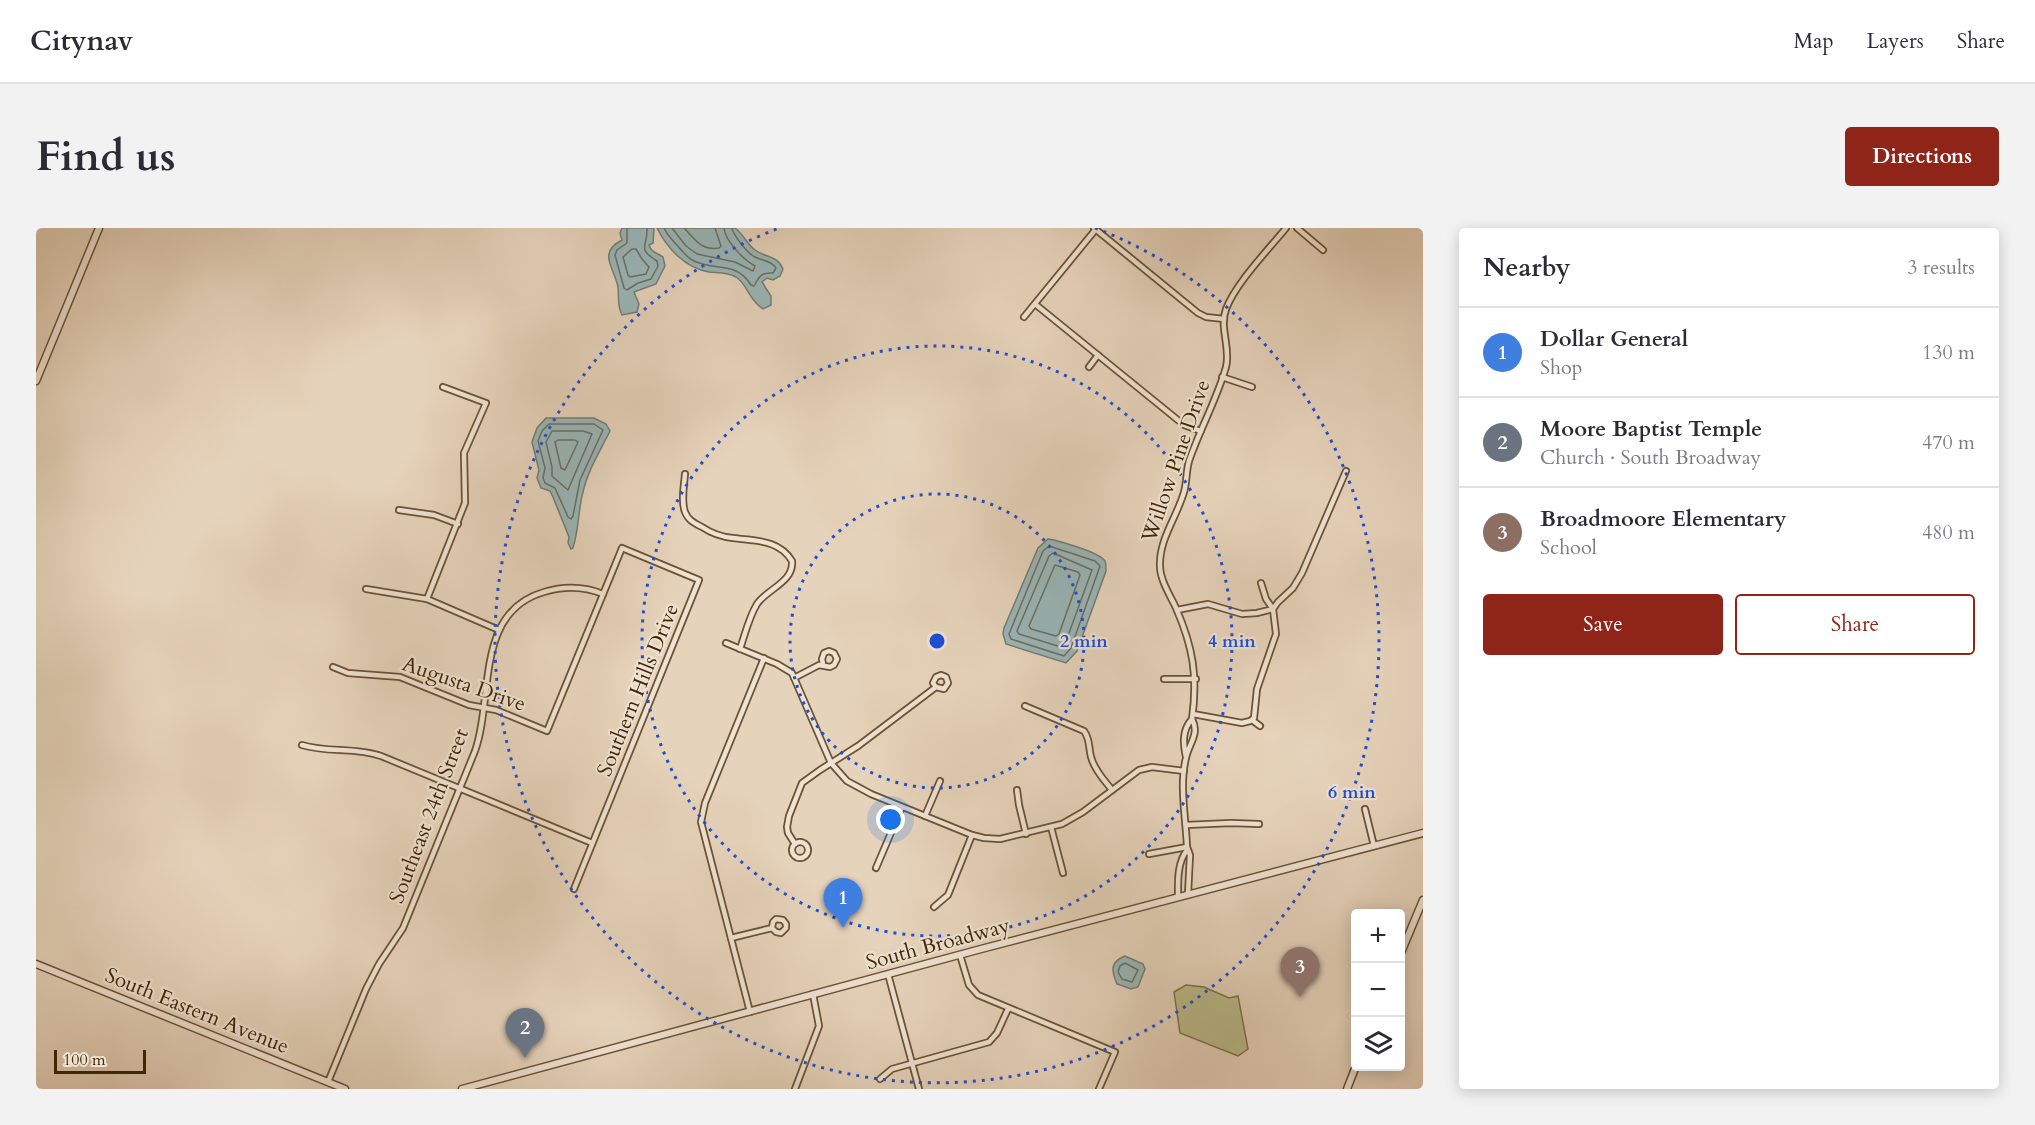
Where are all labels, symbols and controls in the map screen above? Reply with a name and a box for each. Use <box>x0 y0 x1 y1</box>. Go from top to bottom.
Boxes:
text: Citynav <box>30 22 133 60</box>
text: Map <box>1794 27 1834 56</box>
text: Layers <box>1867 27 1924 56</box>
text: Share <box>1957 27 2005 56</box>
button: Directions <box>1845 127 1999 186</box>
text: Find us <box>36 128 176 185</box>
text: Nearby <box>1483 250 1571 285</box>
text: 3 results <box>1907 254 1975 281</box>
text: Dollar General <box>1540 324 1688 354</box>
text: 1 <box>1497 339 1508 366</box>
text: 130 m <box>1922 339 1975 366</box>
text: Shop <box>1540 354 1582 381</box>
street label: Willow Pine Drive <box>1134 376 1217 547</box>
text: Moore Baptist Temple <box>1540 414 1762 444</box>
text: 2 <box>1497 429 1508 456</box>
text: 470 m <box>1922 429 1975 456</box>
text: Church · South Broadway <box>1540 444 1761 471</box>
text: Broadmoore Elementary <box>1540 504 1786 534</box>
text: 3 <box>1497 519 1508 546</box>
text: 480 m <box>1922 519 1975 546</box>
text: School <box>1540 534 1597 561</box>
button: Save <box>1483 594 1723 655</box>
button: Share <box>1735 594 1975 655</box>
street label: Southern Hills Drive <box>590 599 686 781</box>
text: 2 min <box>1060 629 1108 654</box>
text: 4 min <box>1208 629 1256 654</box>
centre of rings <box>927 631 947 651</box>
street label: Augusta Drive <box>398 649 530 719</box>
street label: Southeast 24th Street <box>382 724 476 908</box>
text: 6 min <box>1328 780 1376 805</box>
your location <box>876 805 905 834</box>
pin: 1 <box>824 878 862 928</box>
map controls <box>1351 909 1405 1071</box>
button: + <box>1351 909 1405 963</box>
street label: South Broadway <box>863 911 1013 977</box>
pin: 3 <box>1280 948 1320 997</box>
street label: South Eastern Avenue <box>101 961 293 1061</box>
button: − <box>1351 963 1405 1017</box>
pin: 2 <box>506 1008 544 1058</box>
button: layers <box>1351 1017 1405 1071</box>
scale bar <box>54 1047 146 1074</box>
text: 100 m <box>63 1049 105 1071</box>

